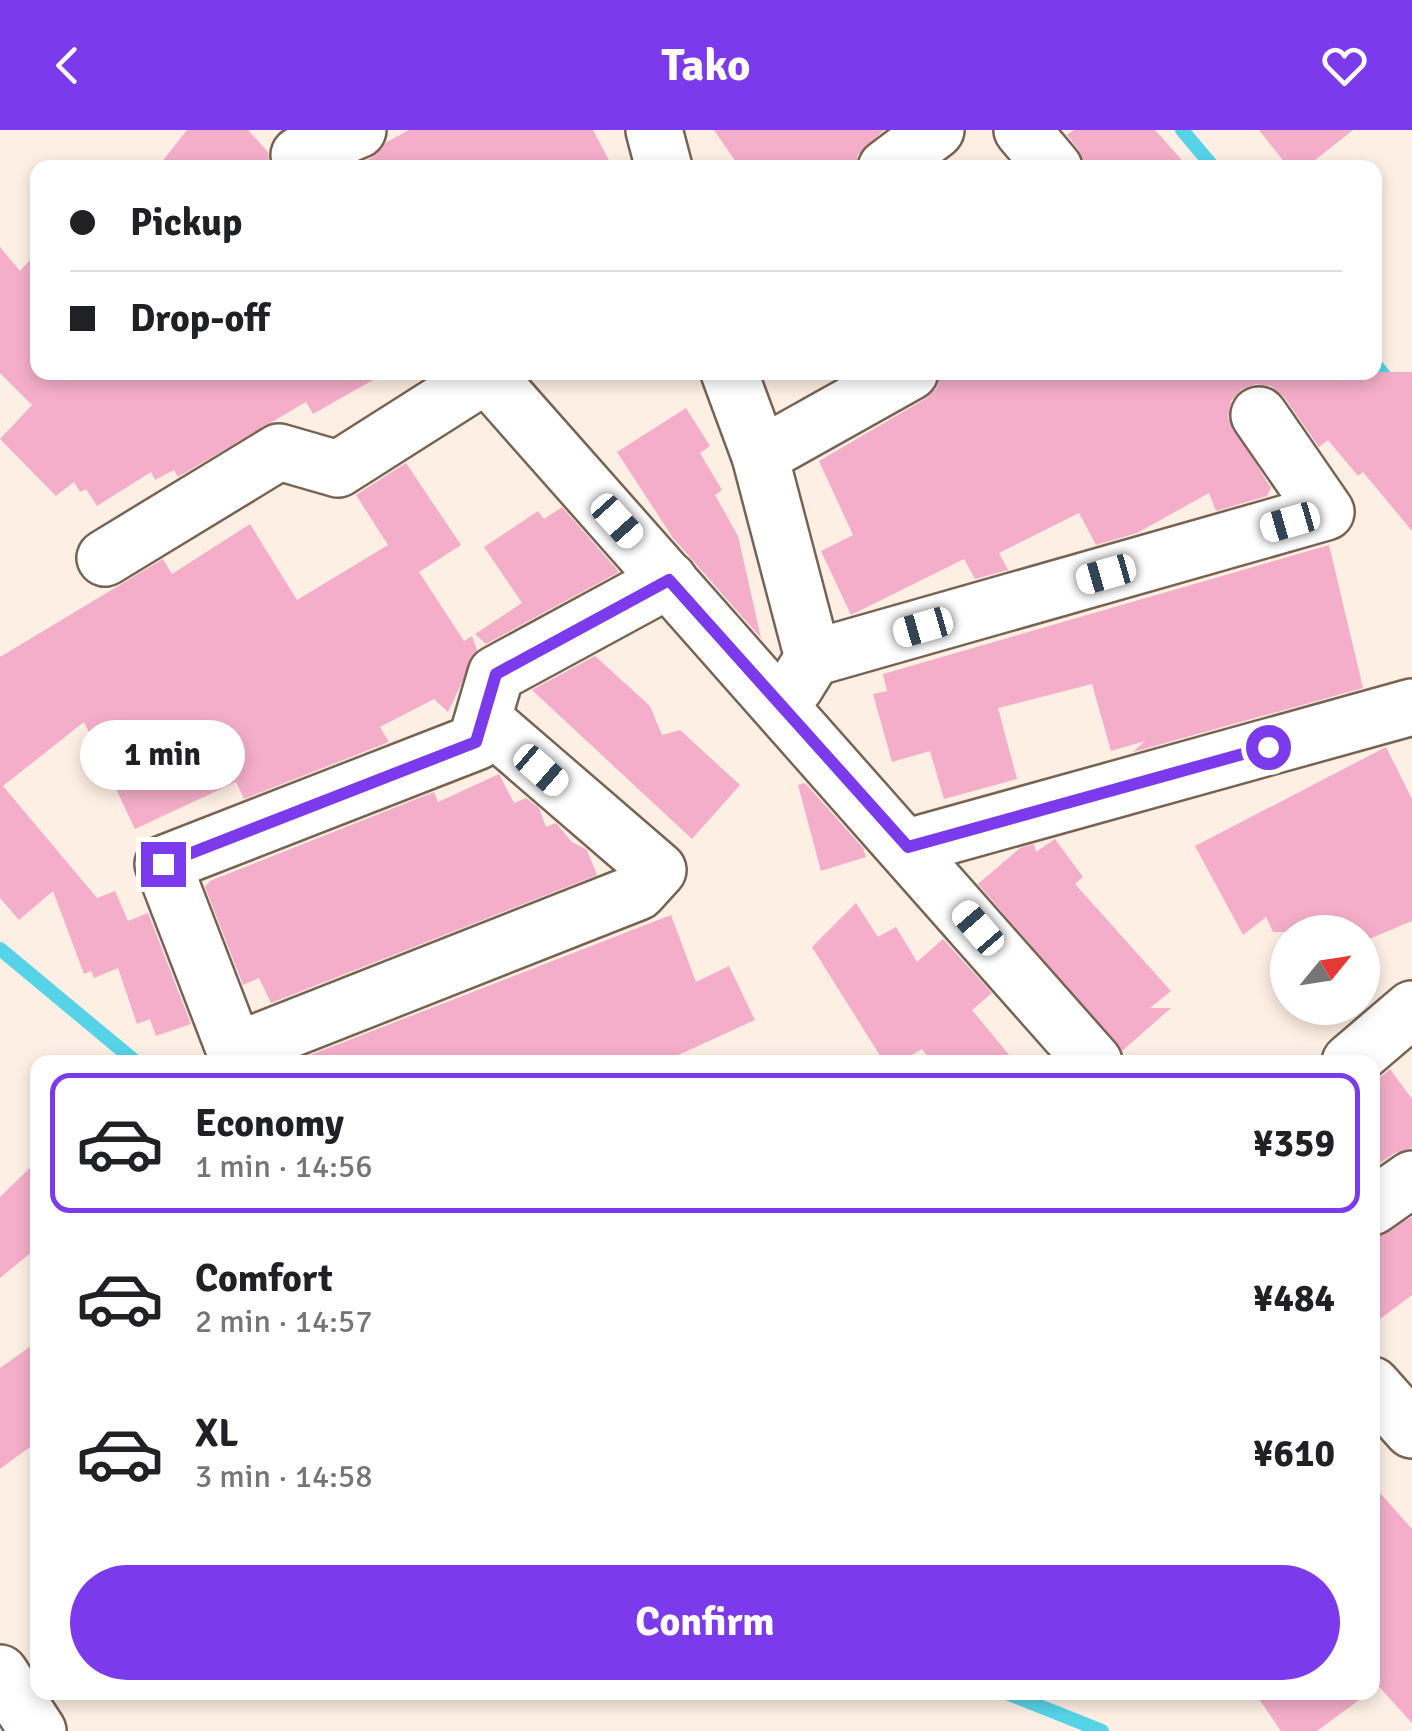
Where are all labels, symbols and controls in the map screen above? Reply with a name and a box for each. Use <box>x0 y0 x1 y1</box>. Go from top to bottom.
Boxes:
icon: back <box>40 38 95 93</box>
text: Tako <box>661 38 751 93</box>
icon: heart <box>1317 38 1372 93</box>
text: Pickup <box>130 199 242 246</box>
text: Drop-off <box>130 295 270 342</box>
car <box>586 489 648 553</box>
car <box>1257 499 1323 545</box>
car <box>1073 551 1139 597</box>
car <box>890 604 956 650</box>
callout: 1 min <box>80 719 246 789</box>
route start <box>1246 725 1291 770</box>
text: 1 min <box>124 735 201 774</box>
car <box>509 739 573 801</box>
route end <box>141 842 186 887</box>
car <box>947 896 1009 960</box>
north arrow <box>1270 915 1380 1025</box>
map controls <box>1270 915 1380 1025</box>
icon: car <box>75 1098 165 1188</box>
text: Economy <box>195 1100 344 1147</box>
text: ¥359 <box>1253 1120 1335 1167</box>
text: 1 min · 14:56 <box>195 1147 373 1186</box>
icon: car <box>75 1253 165 1343</box>
text: Comfort <box>195 1255 333 1302</box>
text: ¥484 <box>1253 1275 1335 1322</box>
text: 2 min · 14:57 <box>195 1302 373 1341</box>
icon: car <box>75 1408 165 1498</box>
text: XL <box>195 1410 238 1457</box>
text: ¥610 <box>1253 1430 1335 1477</box>
text: 3 min · 14:58 <box>195 1457 373 1496</box>
button: Confirm <box>70 1565 1340 1680</box>

